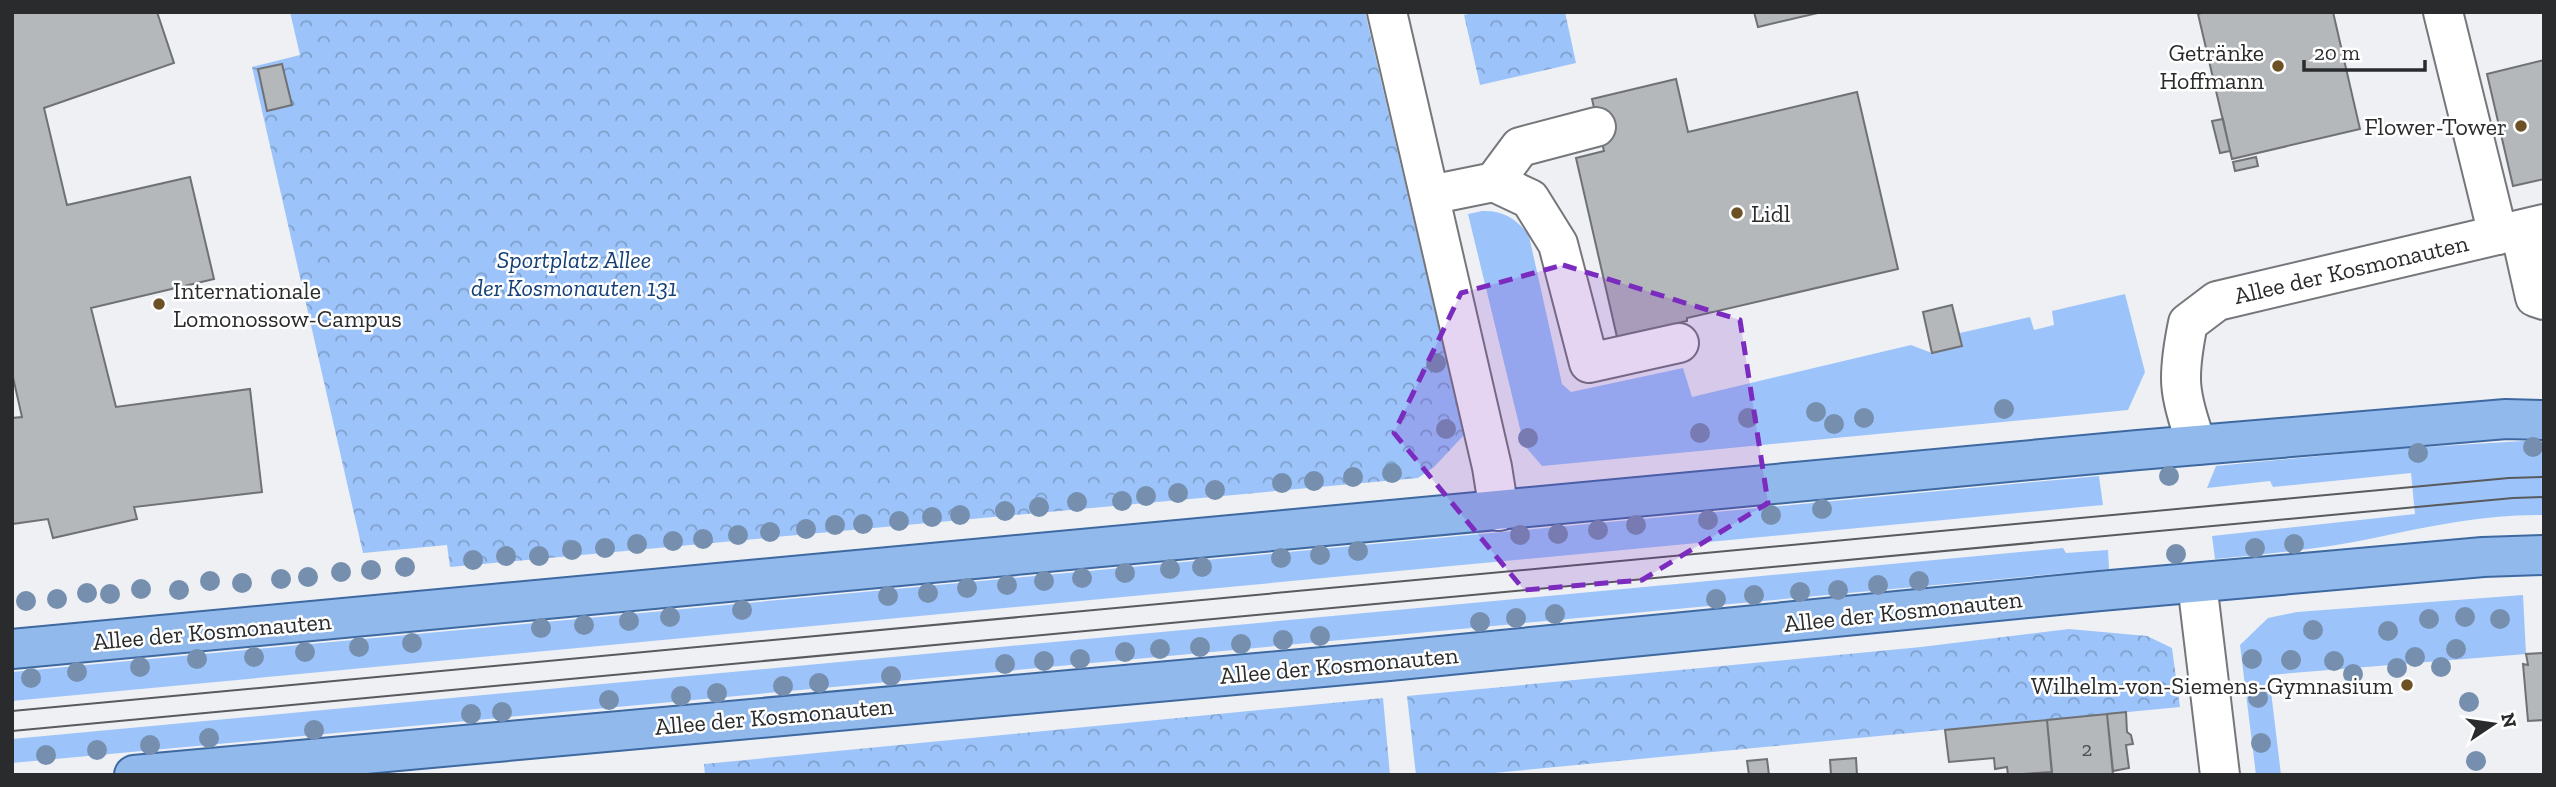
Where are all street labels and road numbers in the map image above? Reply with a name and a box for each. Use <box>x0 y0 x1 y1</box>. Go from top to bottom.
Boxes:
street label: Allee der Kosmonauten <box>2231 228 2471 310</box>
street label: Allee der Kosmonauten <box>1782 584 2024 638</box>
street label: Allee der Kosmonauten <box>91 606 333 656</box>
street label: Allee der Kosmonauten <box>1218 640 1460 690</box>
street label: Allee der Kosmonauten <box>653 691 895 741</box>

